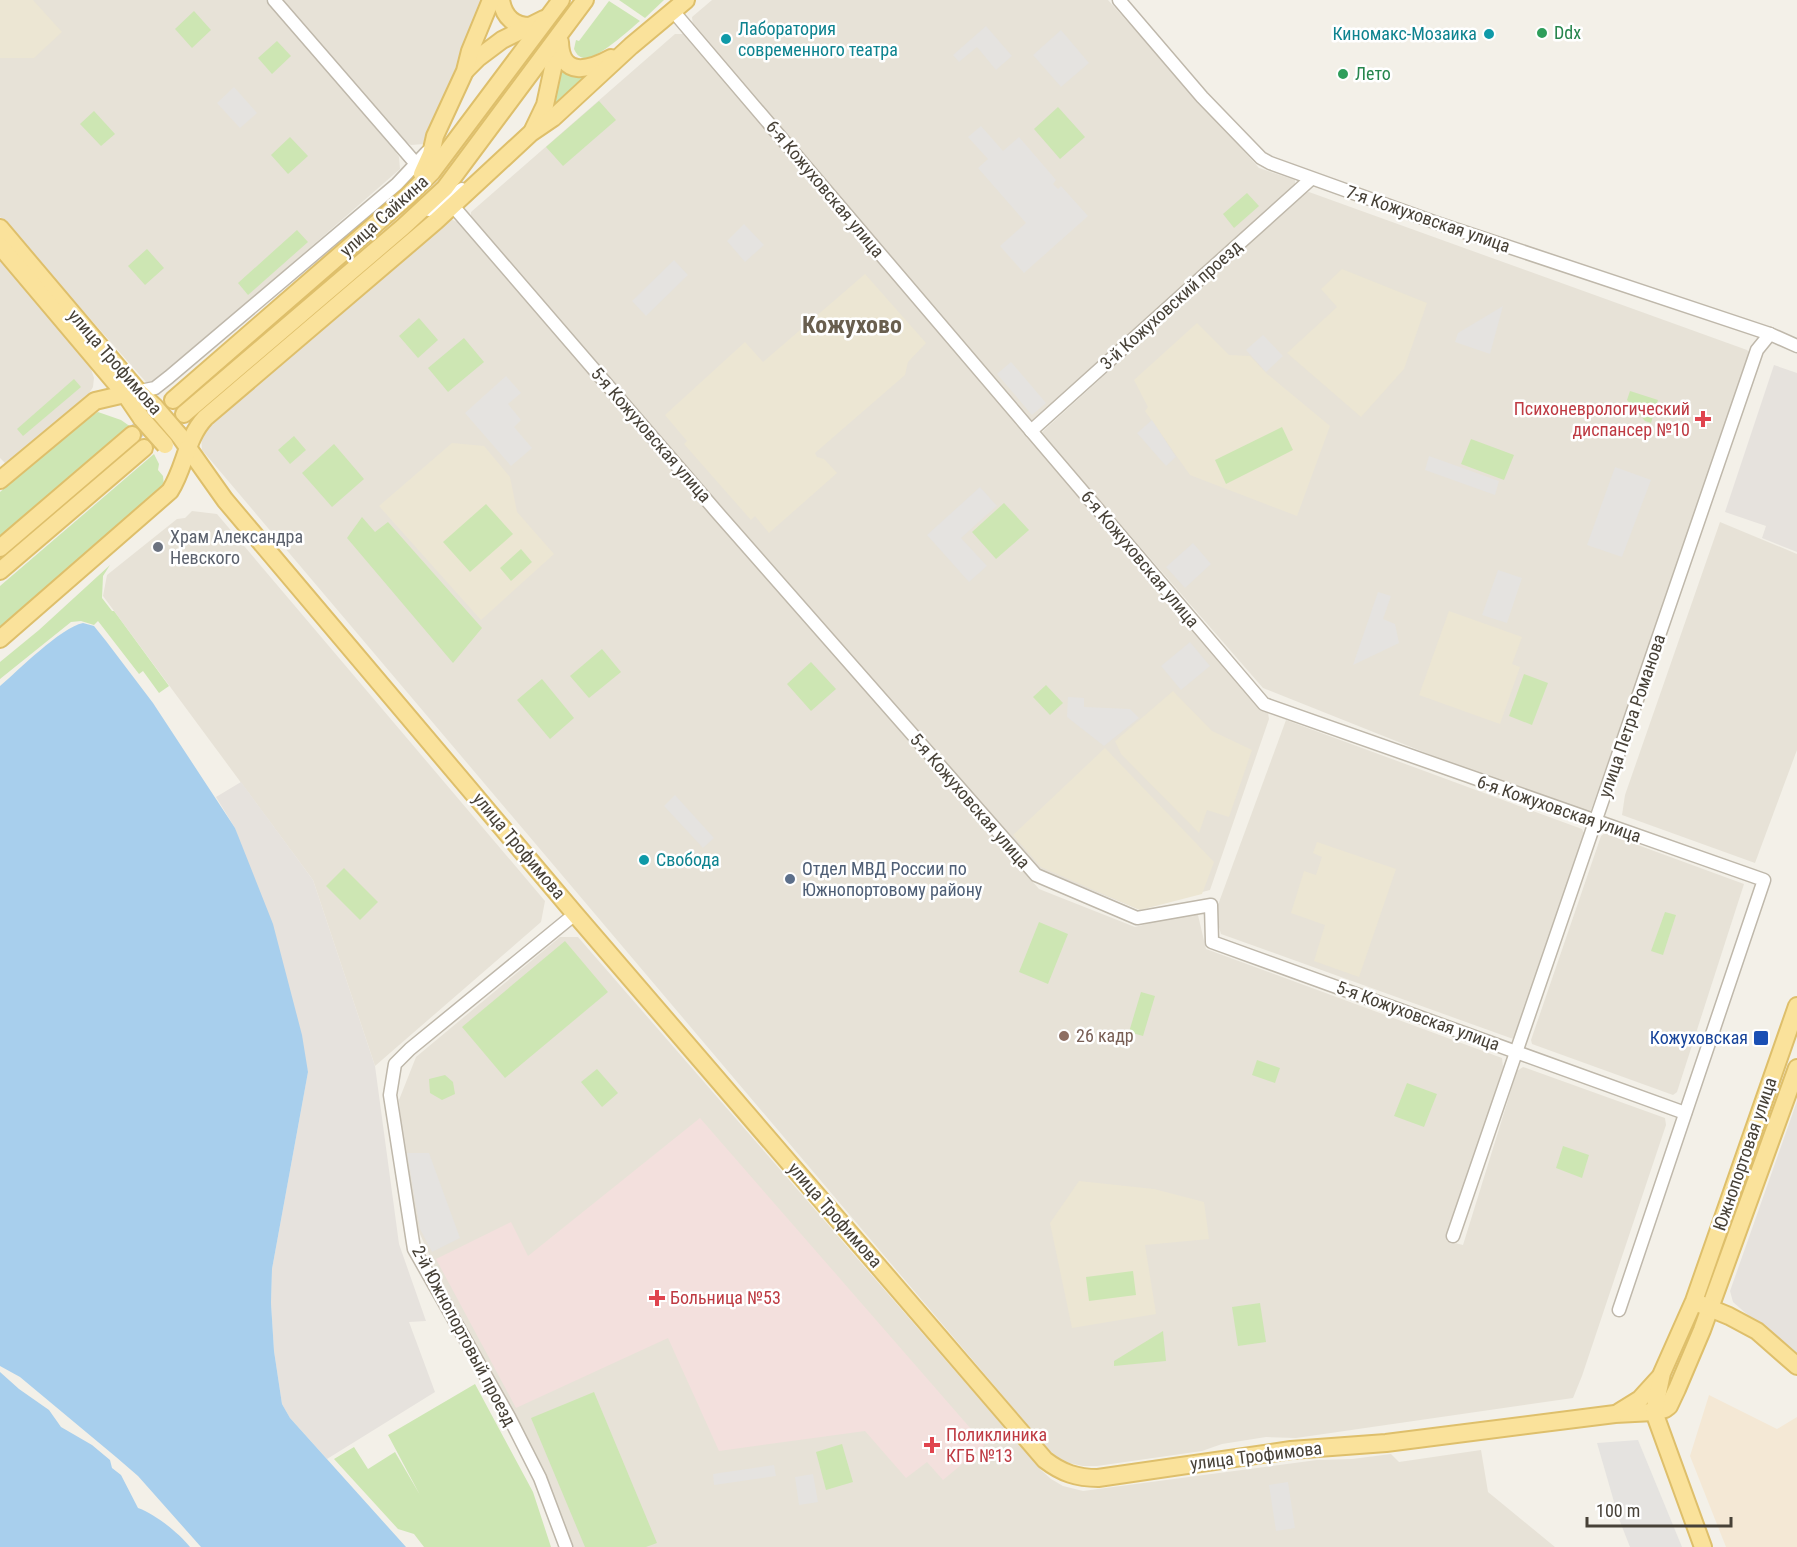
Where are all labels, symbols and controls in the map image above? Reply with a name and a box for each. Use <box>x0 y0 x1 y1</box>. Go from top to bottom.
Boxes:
place label: Лаборатория современного театра <box>738 18 898 60</box>
place label: Ddx <box>1554 22 1581 43</box>
place label: Киномакс-Мозаика <box>1332 23 1477 44</box>
marker: Ddx <box>1535 26 1549 40</box>
marker: Киномакс-Мозаика <box>1482 27 1496 41</box>
marker: Лаборатория современного театра <box>719 32 733 46</box>
place label: Лето <box>1355 63 1391 84</box>
marker: Лето <box>1336 67 1350 81</box>
street label: 6-я Кожуховская улица <box>762 116 889 261</box>
street label: улица Сайкина <box>335 171 432 261</box>
street label: 7-я Кожуховская улица <box>1343 181 1513 256</box>
street label: 3-й Кожуховский проезд <box>1096 235 1246 374</box>
street label: улица Трофимова <box>64 305 167 419</box>
district label: Кожухово <box>802 311 902 339</box>
street label: 5-я Кожуховская улица <box>587 363 716 506</box>
place label: Психоневрологический диспансер №10 <box>1514 398 1690 440</box>
marker: Психоневрологический диспансер №10 <box>1694 410 1712 428</box>
street label: 6-я Кожуховская улица <box>1077 486 1204 631</box>
place label: Храм Александра Невского <box>170 526 303 568</box>
marker: Храм Александра Невского <box>151 540 165 554</box>
street label: улица Петра Романова <box>1594 631 1669 800</box>
street label: 5-я Кожуховская улица <box>906 729 1035 872</box>
street label: 6-я Кожуховская улица <box>1474 771 1644 846</box>
street label: улица Трофимова <box>469 788 570 903</box>
place label: Свобода <box>656 849 720 870</box>
marker: Свобода <box>637 853 651 867</box>
place label: Отдел МВД России по Южнопортовому району <box>802 858 983 900</box>
marker: Отдел МВД России по Южнопортовому району <box>783 872 797 886</box>
street label: 5-я Кожуховская улица <box>1334 976 1503 1055</box>
place label: 26 кадр <box>1076 1025 1134 1046</box>
place label: Кожуховская <box>1650 1027 1748 1048</box>
marker: 26 кадр <box>1057 1029 1071 1043</box>
marker: Кожуховская <box>1752 1029 1770 1047</box>
street label: Южнопортовая улица <box>1708 1074 1781 1233</box>
street label: улица Трофимова <box>784 1158 887 1272</box>
street label: 2-й Южнопортовый проезд <box>408 1242 521 1430</box>
place label: Больница №53 <box>670 1287 781 1308</box>
marker: Больница №53 <box>648 1289 666 1307</box>
place label: Поликлиника КГБ №13 <box>946 1424 1047 1466</box>
marker: Поликлиника КГБ №13 <box>923 1436 941 1454</box>
street label: улица Трофимова <box>1189 1437 1323 1474</box>
scale bar <box>1587 1490 1731 1528</box>
text: 100 m <box>1596 1500 1640 1521</box>

